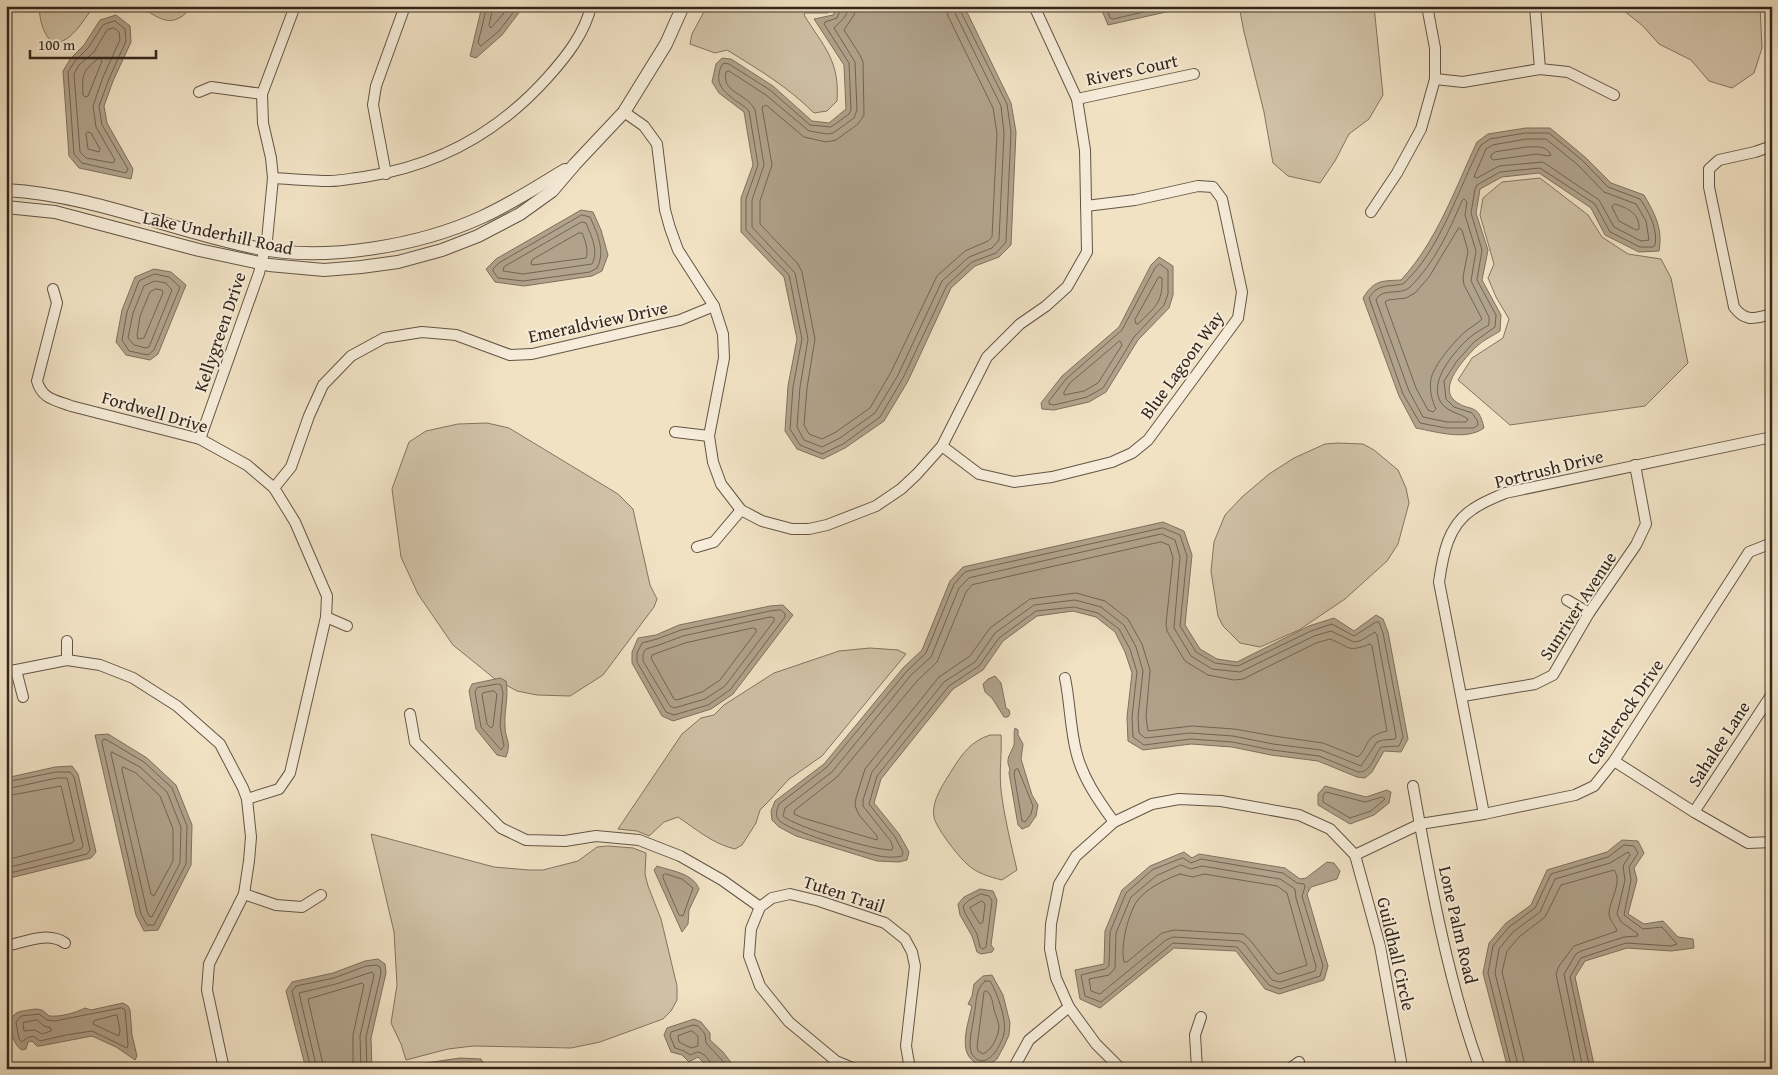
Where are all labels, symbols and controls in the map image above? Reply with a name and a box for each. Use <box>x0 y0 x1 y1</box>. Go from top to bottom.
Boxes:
scale bar <box>30 28 156 60</box>
text: 100 m <box>38 34 76 55</box>
street label: Rivers Court <box>1083 46 1181 92</box>
street label: Lake Underhill Road <box>141 203 296 262</box>
street label: Kellygreen Drive <box>186 268 253 396</box>
street label: Emeraldview Drive <box>526 294 670 350</box>
street label: Blue Lagoon Way <box>1133 305 1230 424</box>
street label: Fordwell Drive <box>99 383 211 440</box>
street label: Portrush Drive <box>1492 442 1606 495</box>
street label: Sunriver Avenue <box>1532 546 1623 665</box>
street label: Castlerock Drive <box>1579 653 1670 770</box>
street label: Sahalee Lane <box>1681 695 1756 792</box>
street label: Lone Palm Road <box>1432 863 1485 987</box>
street label: Tuten Trail <box>800 868 889 919</box>
street label: Guildhall Circle <box>1370 894 1423 1013</box>

